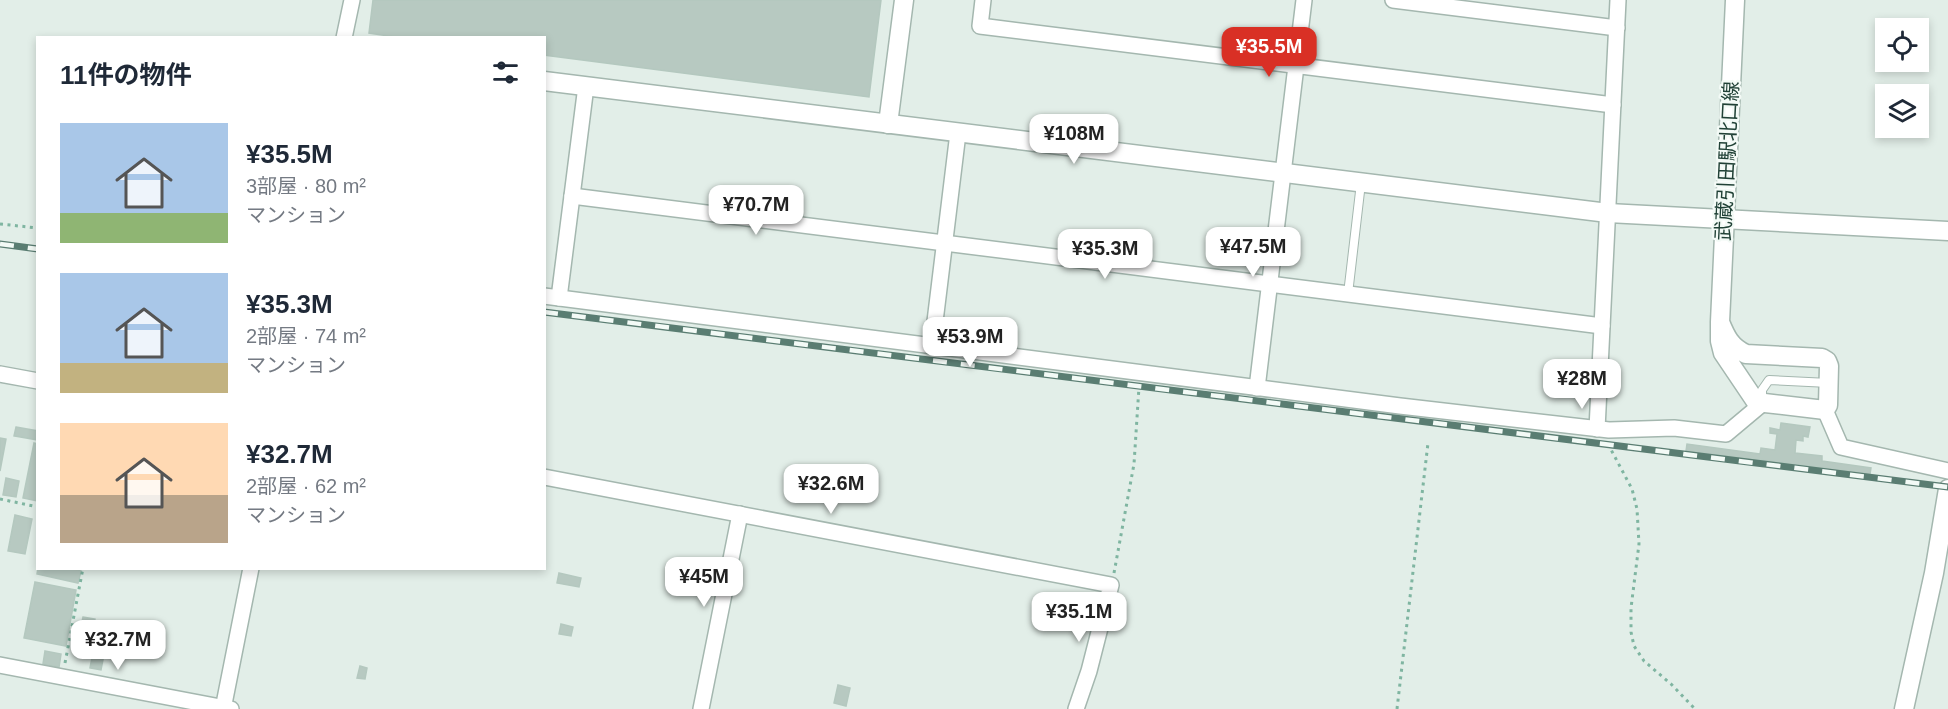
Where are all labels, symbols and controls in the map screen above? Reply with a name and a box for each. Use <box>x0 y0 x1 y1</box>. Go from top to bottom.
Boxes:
map controls <box>1875 18 1929 138</box>
button: locate <box>1875 18 1929 72</box>
pin: ¥35.5M <box>1220 27 1318 78</box>
text: ¥35.5M <box>1236 35 1302 57</box>
icon: filters <box>489 56 522 89</box>
text: 11件の物件 <box>60 60 192 90</box>
street label: 武蔵引田駅北口線 <box>1712 81 1742 241</box>
button: layers <box>1875 84 1929 138</box>
pin: ¥108M <box>1032 114 1116 165</box>
text: ¥108M <box>1043 122 1105 144</box>
text: ¥35.5M <box>246 139 333 169</box>
icon: home <box>108 147 180 219</box>
text: 3部屋 · 80 m² <box>246 175 366 197</box>
pin: ¥70.7M <box>707 185 805 236</box>
text: ¥70.7M <box>723 193 789 215</box>
text: マンション <box>246 204 346 226</box>
pin: ¥47.5M <box>1204 227 1302 278</box>
pin: ¥35.3M <box>1056 229 1154 280</box>
text: ¥47.5M <box>1220 235 1286 257</box>
text: ¥35.3M <box>1072 237 1138 259</box>
text: ¥35.3M <box>246 289 333 319</box>
icon: home <box>108 297 180 369</box>
pin: ¥53.9M <box>921 317 1019 368</box>
text: 2部屋 · 74 m² <box>246 325 366 347</box>
text: ¥53.9M <box>937 325 1003 347</box>
text: マンション <box>246 354 346 376</box>
pin: ¥28M <box>1546 359 1618 410</box>
text: ¥28M <box>1557 367 1607 389</box>
text: ¥32.7M <box>246 439 333 469</box>
icon: home <box>108 447 180 519</box>
pin: ¥32.6M <box>782 464 880 515</box>
text: ¥32.6M <box>798 472 864 494</box>
text: 2部屋 · 62 m² <box>246 475 366 497</box>
text: マンション <box>246 504 346 526</box>
pin: ¥45M <box>668 557 740 608</box>
text: ¥45M <box>679 565 729 587</box>
pin: ¥35.1M <box>1030 592 1128 643</box>
text: ¥35.1M <box>1046 600 1112 622</box>
pin: ¥32.7M <box>69 620 167 671</box>
text: ¥32.7M <box>85 628 151 650</box>

